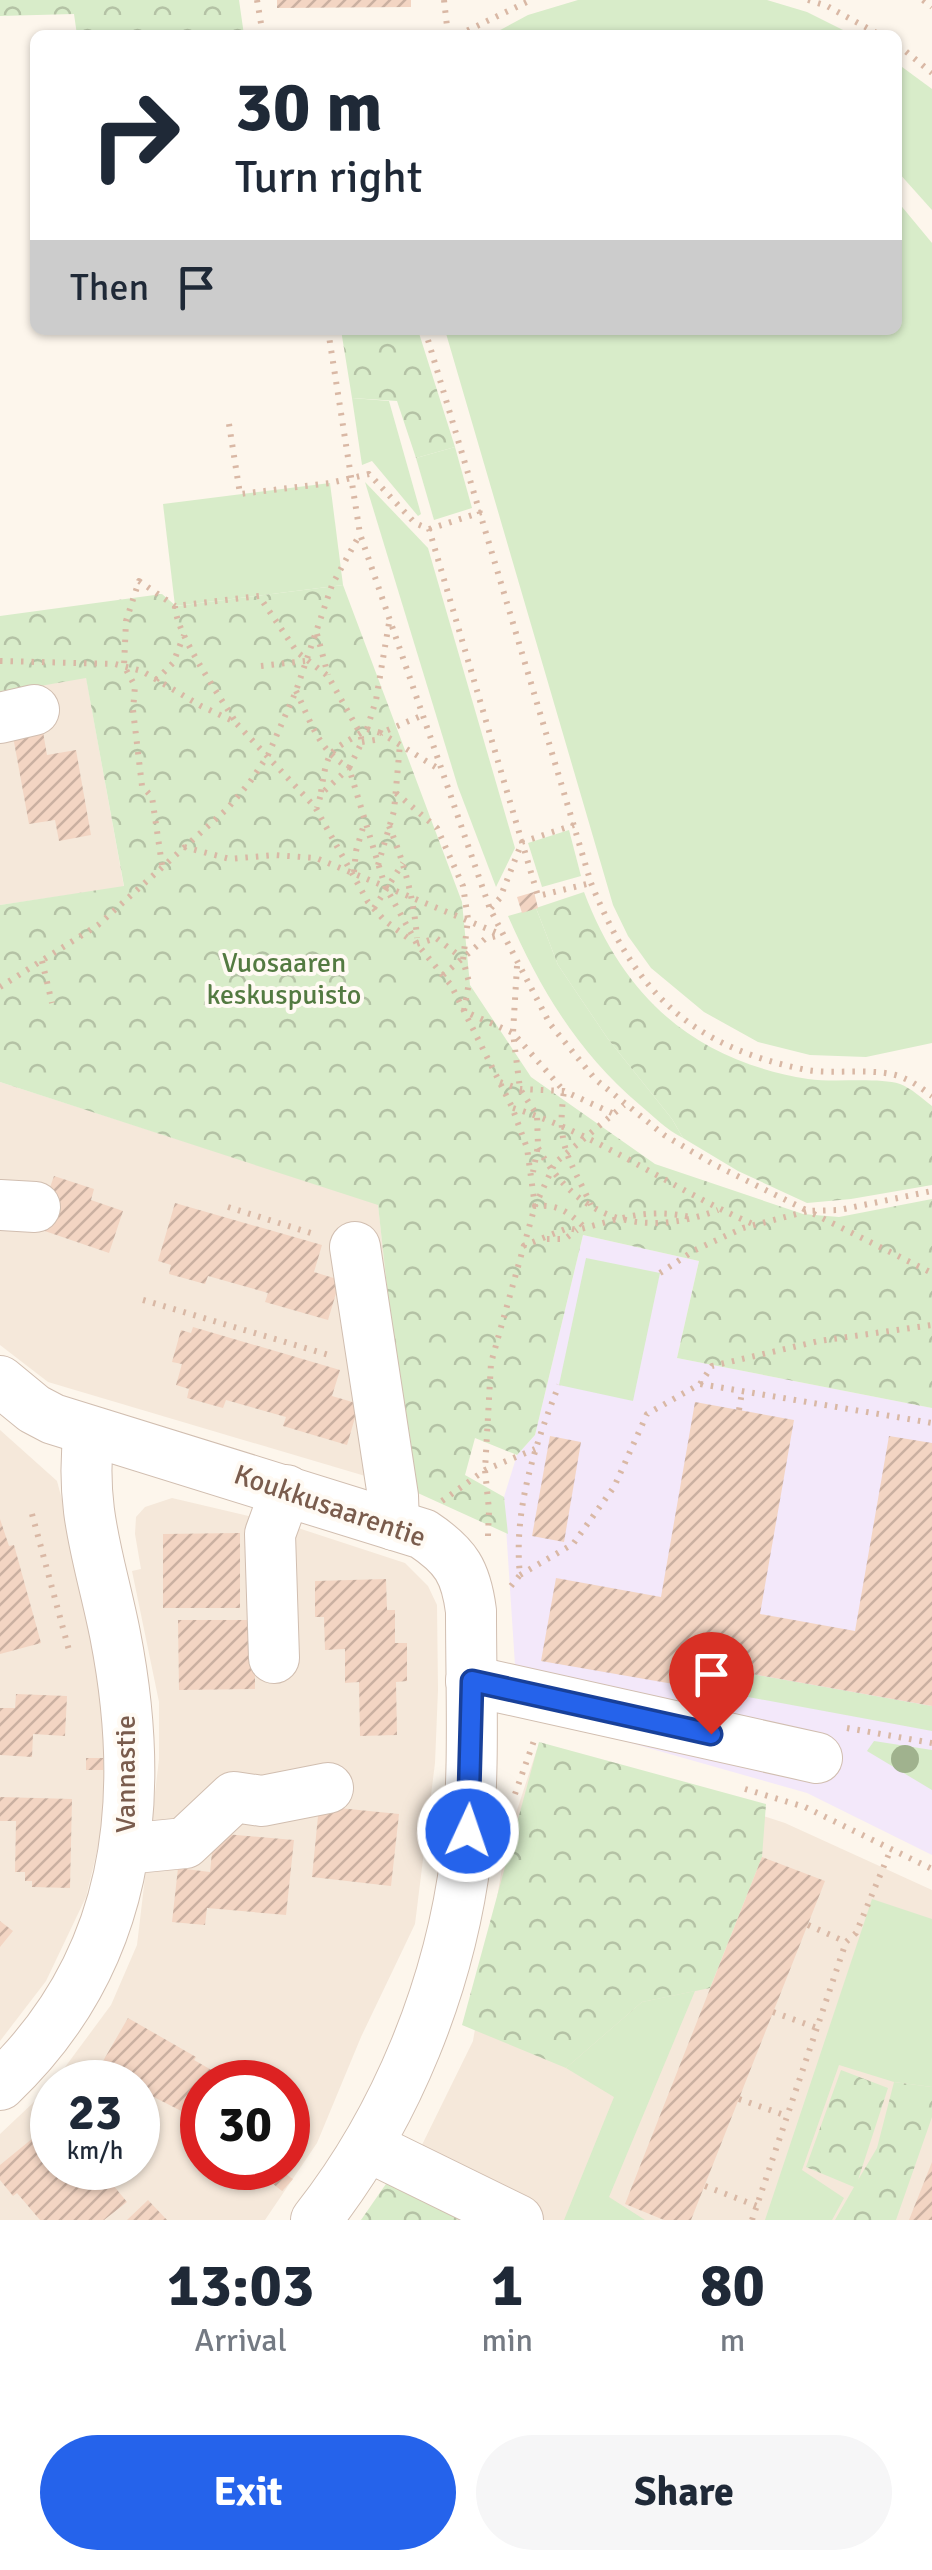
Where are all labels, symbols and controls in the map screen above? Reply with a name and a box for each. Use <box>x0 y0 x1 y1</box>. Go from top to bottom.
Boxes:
text: 30 m <box>235 64 383 150</box>
icon: right <box>70 70 200 200</box>
text: Turn right <box>235 150 423 205</box>
icon: arrive <box>169 260 224 315</box>
text: Then <box>70 264 149 311</box>
park label: Vuosaaren keskuspuisto <box>207 946 361 1012</box>
street label: Koukkusaarentie <box>230 1457 430 1555</box>
pin <box>669 1632 754 1735</box>
icon: arrive <box>684 1647 739 1702</box>
street label: Vannastie <box>109 1715 143 1833</box>
position arrow <box>416 1779 520 1883</box>
speed limit sign: 30 <box>180 2060 310 2190</box>
text: 23 <box>68 2082 122 2144</box>
text: km/h <box>67 2135 123 2166</box>
text: 13:03 <box>167 2249 314 2323</box>
text: 1 <box>491 2249 523 2323</box>
text: 80 <box>700 2249 765 2323</box>
text: Arrival <box>195 2321 287 2360</box>
text: min <box>481 2321 533 2360</box>
text: m <box>720 2321 745 2360</box>
button: Exit <box>40 2435 456 2550</box>
button: Share <box>476 2435 892 2550</box>

